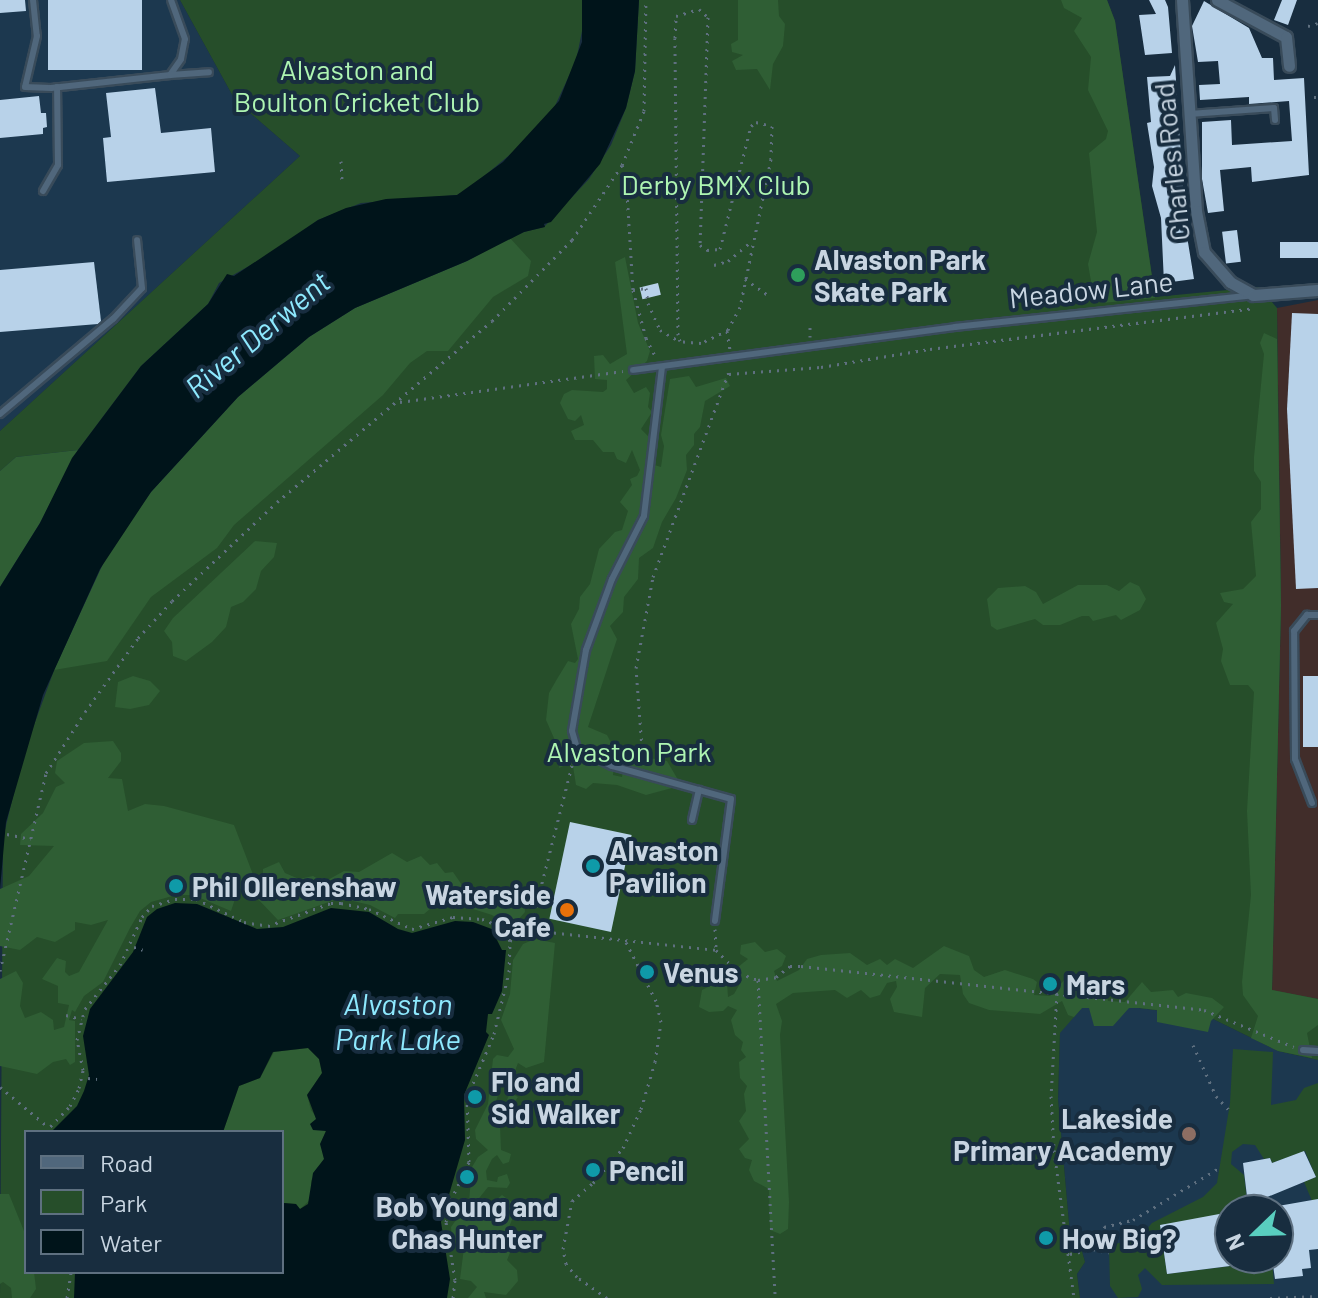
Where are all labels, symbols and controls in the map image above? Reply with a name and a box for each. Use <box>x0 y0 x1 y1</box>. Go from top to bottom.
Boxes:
park label: Alvaston and Boulton Cricket Club <box>234 52 480 118</box>
street label: Charles Road <box>1146 81 1196 243</box>
park label: Derby BMX Club <box>621 167 811 201</box>
place label: Alvaston Park Skate Park <box>814 242 986 308</box>
water label: River Derwent <box>177 263 337 405</box>
street label: Meadow Lane <box>1007 264 1175 314</box>
marker: Alvaston Park Skate Park <box>789 266 807 284</box>
park label: Alvaston Park <box>547 734 711 768</box>
place label: Alvaston Pavilion <box>609 833 719 899</box>
marker: Alvaston Pavilion <box>584 857 602 875</box>
place label: Phil Ollerenshaw <box>192 869 397 903</box>
marker: Phil Ollerenshaw <box>167 877 185 895</box>
place label: Waterside Cafe <box>425 877 551 943</box>
marker: Waterside Cafe <box>558 901 576 919</box>
place label: Venus <box>663 955 739 989</box>
marker: Venus <box>638 963 656 981</box>
place label: Mars <box>1066 967 1125 1001</box>
marker: Mars <box>1041 975 1059 993</box>
water label: Alvaston Park Lake <box>335 985 461 1056</box>
place label: Flo and Sid Walker <box>491 1064 620 1130</box>
marker: Flo and Sid Walker <box>466 1088 484 1106</box>
place label: Lakeside Primary Academy <box>953 1101 1173 1167</box>
marker: Lakeside Primary Academy <box>1180 1125 1198 1143</box>
legend <box>24 1130 284 1274</box>
text: Road <box>100 1148 153 1177</box>
place label: Pencil <box>609 1153 684 1187</box>
marker: Pencil <box>584 1161 602 1179</box>
marker: Bob Young and Chas Hunter <box>458 1168 476 1186</box>
text: Park <box>100 1188 147 1217</box>
place label: Bob Young and Chas Hunter <box>376 1189 558 1255</box>
north arrow <box>1214 1194 1294 1274</box>
place label: How Big? <box>1062 1221 1177 1255</box>
text: Water <box>100 1228 162 1257</box>
marker: How Big? <box>1037 1229 1055 1247</box>
text: N <box>1219 1231 1249 1254</box>

